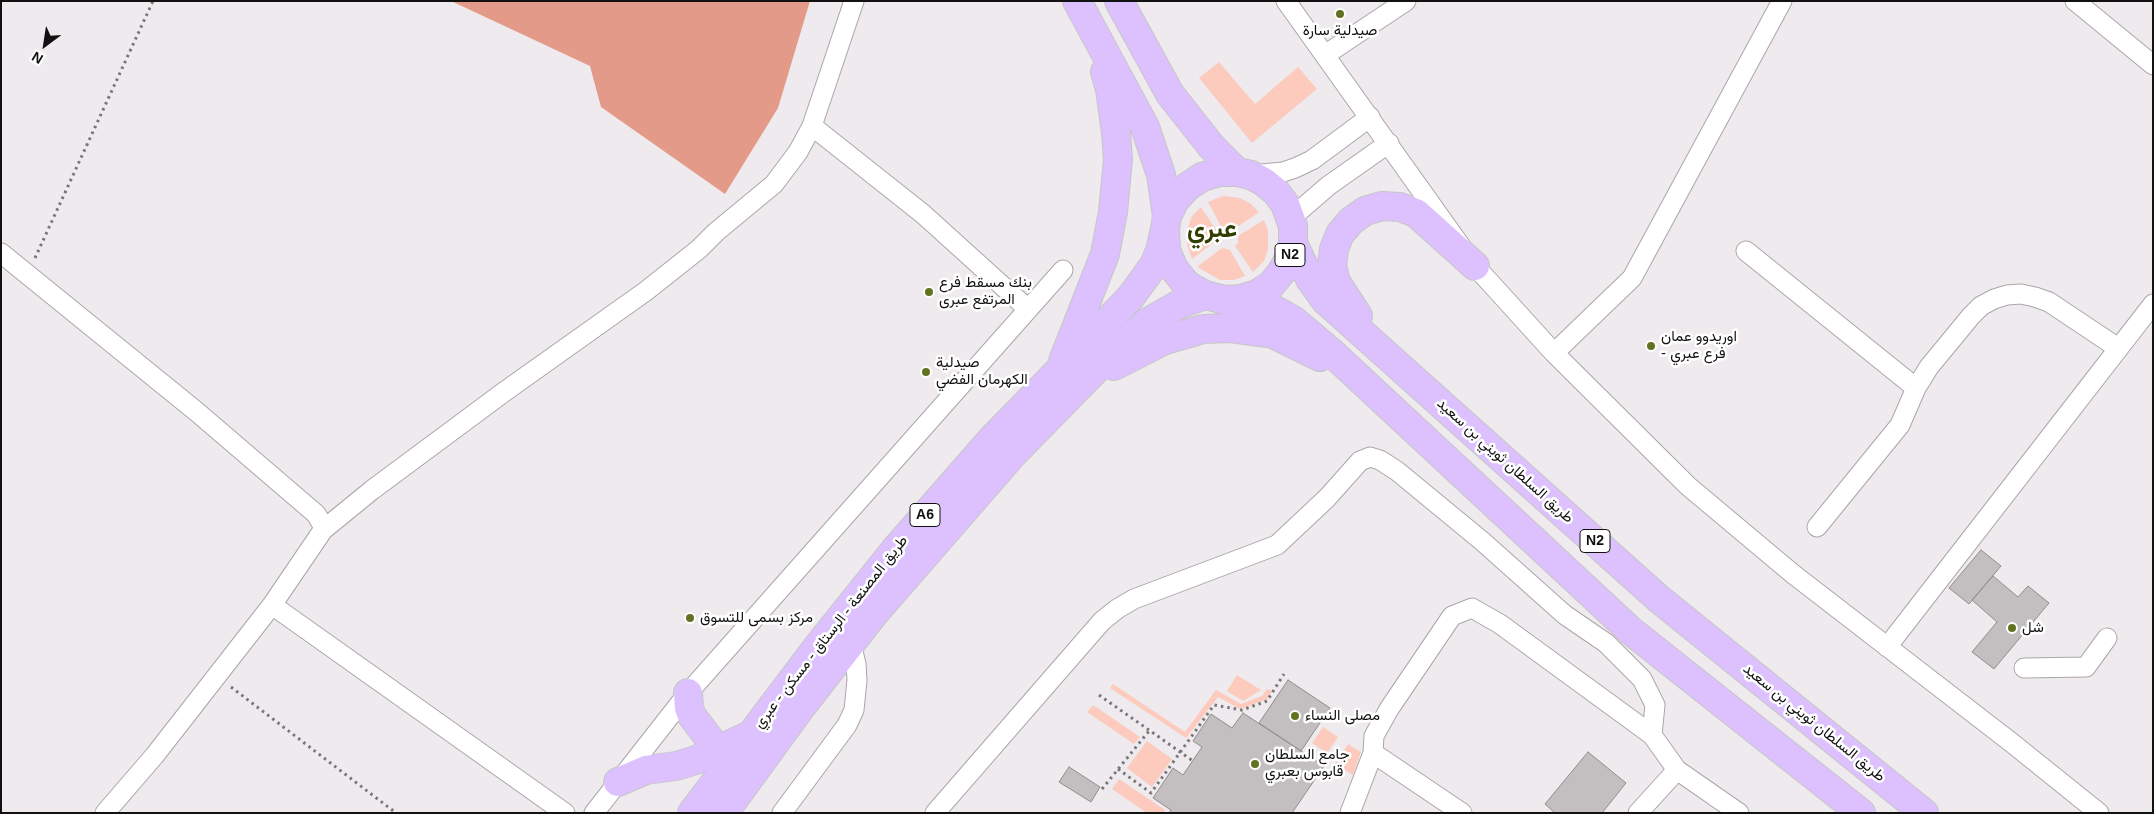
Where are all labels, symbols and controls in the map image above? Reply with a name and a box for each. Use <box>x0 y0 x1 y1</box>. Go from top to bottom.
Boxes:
marker: صيدلية سارة <box>1334 8 1346 20</box>
north arrow <box>20 20 70 70</box>
place label: صيدلية سارة <box>1303 22 1377 40</box>
text: N <box>29 48 46 67</box>
district label: عبري <box>1187 215 1237 245</box>
road number: N2 <box>1275 244 1305 266</box>
place label: بنك مسقط فرع المرتفع عبرى <box>939 274 1032 309</box>
marker: بنك مسقط فرع المرتفع عبرى <box>923 286 935 298</box>
place label: اوريدوو عمان - فرع عبري <box>1661 328 1737 363</box>
marker: اوريدوو عمان - فرع عبري <box>1645 340 1657 352</box>
place label: صيدلية الكهرمان الفضي <box>936 354 1028 389</box>
marker: صيدلية الكهرمان الفضي <box>920 366 932 378</box>
street label: طريق السلطان ثويني بن سعيد <box>1433 395 1577 527</box>
road number: A6 <box>910 504 940 526</box>
road number: N2 <box>1580 530 1610 552</box>
street label: طريق المصنعة - الرستاق - مسكن - عبري <box>750 532 912 732</box>
place label: مركز بسمى للتسوق <box>700 609 813 627</box>
marker: مركز بسمى للتسوق <box>684 612 696 624</box>
place label: شل <box>2022 619 2044 637</box>
marker: شل <box>2006 622 2018 634</box>
street label: طريق السلطان ثويني بن سعيد <box>1739 660 1889 786</box>
place label: مصلى النساء <box>1305 707 1380 725</box>
marker: مصلى النساء <box>1289 710 1301 722</box>
place label: جامع السلطان قابوس بعبري <box>1265 746 1350 781</box>
marker: جامع السلطان قابوس بعبري <box>1249 758 1261 770</box>

